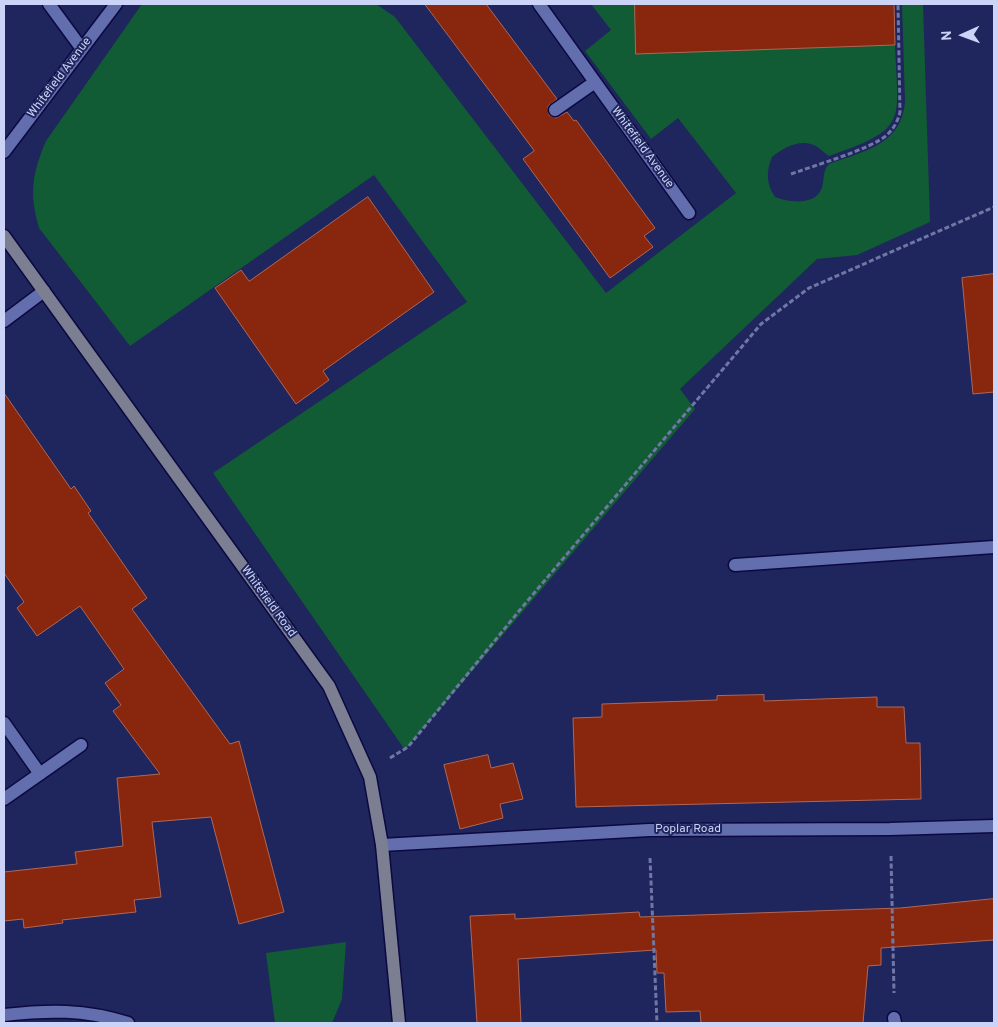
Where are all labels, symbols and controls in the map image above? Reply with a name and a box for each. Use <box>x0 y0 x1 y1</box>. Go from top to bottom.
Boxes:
north arrow <box>938 10 988 60</box>
text: N <box>939 30 956 41</box>
street label: Whitefield Avenue <box>25 35 95 121</box>
street label: Whitefield Avenue <box>608 105 676 191</box>
street label: Whitefield Road <box>237 564 299 640</box>
street label: Poplar Road <box>655 823 721 837</box>

